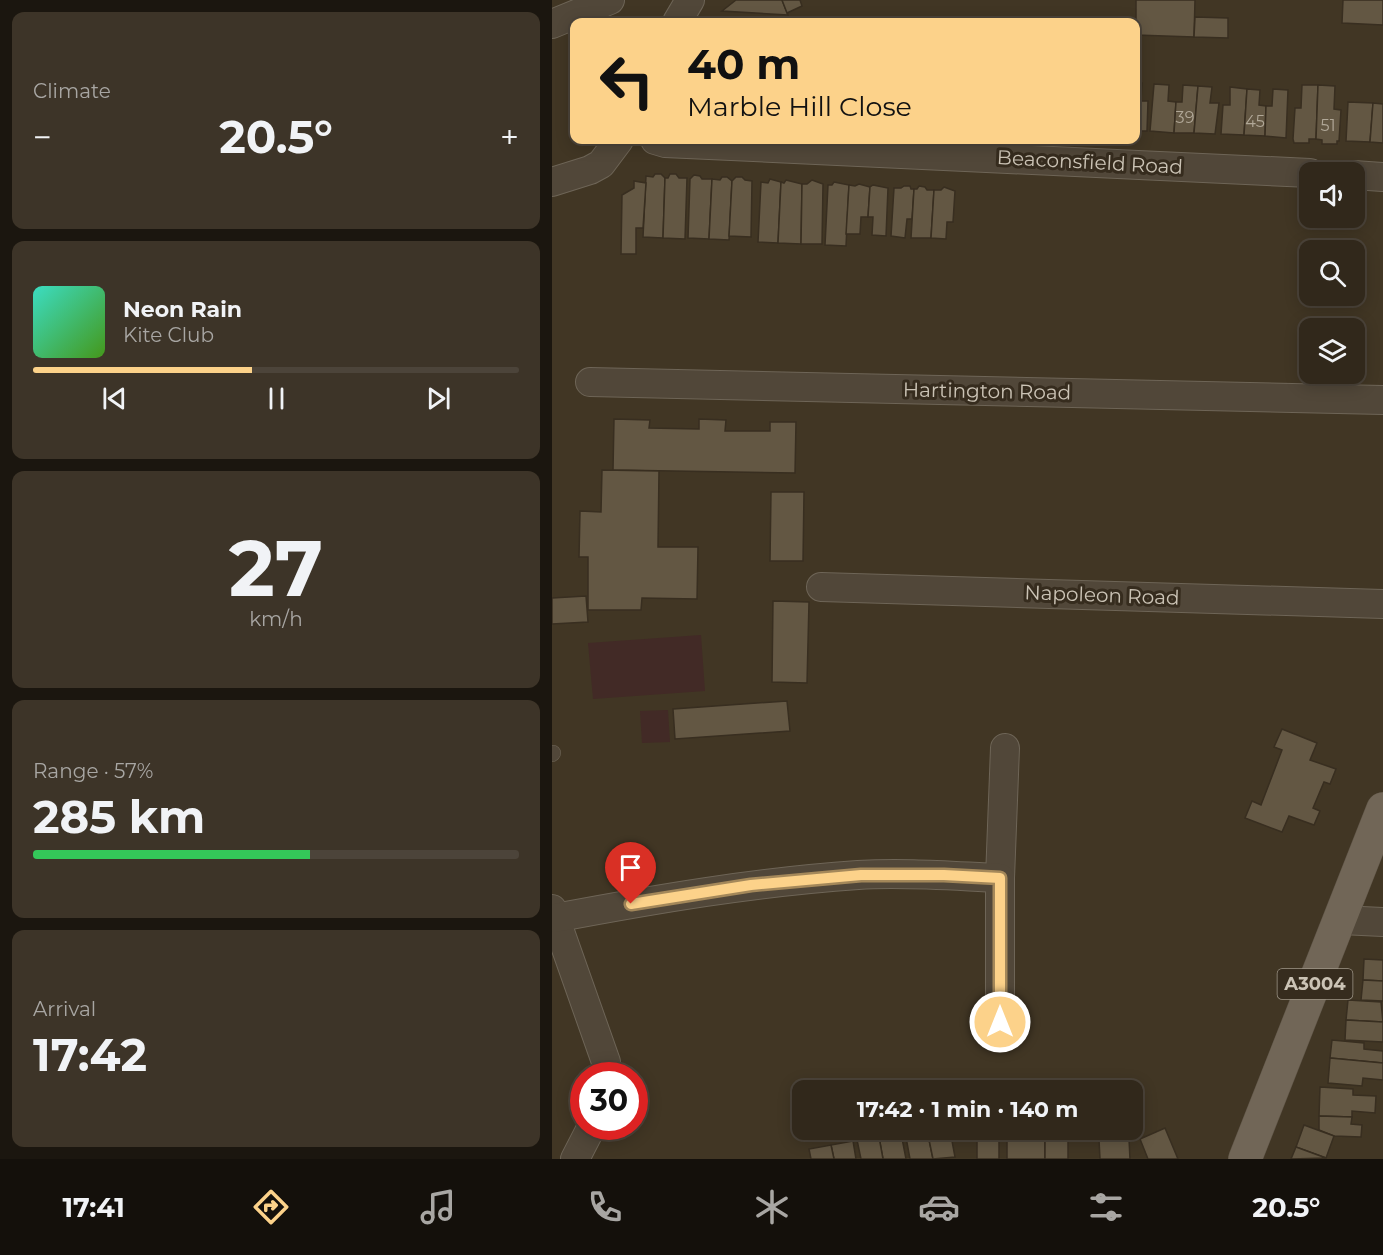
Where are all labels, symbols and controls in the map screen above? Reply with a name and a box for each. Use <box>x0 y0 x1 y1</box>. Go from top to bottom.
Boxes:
text: 40 m <box>687 38 800 90</box>
icon: left <box>588 42 666 120</box>
text: Climate <box>33 79 111 103</box>
text: Marble Hill Close <box>687 90 912 123</box>
house number: 39 <box>1176 108 1194 127</box>
text: 20.5° <box>219 109 333 164</box>
house number: 45 <box>1245 112 1265 131</box>
house number: 51 <box>1321 116 1335 135</box>
text: − <box>33 117 52 157</box>
text: + <box>500 117 519 157</box>
street label: Beaconsfield Road <box>996 145 1184 179</box>
map controls <box>1299 162 1365 384</box>
button: sound <box>1299 162 1365 228</box>
button: search <box>1299 240 1365 306</box>
text: Neon Rain <box>123 296 242 323</box>
button: layers <box>1299 318 1365 384</box>
text: Kite Club <box>123 323 214 347</box>
street label: Hartington Road <box>903 378 1071 404</box>
icon: previous <box>98 382 131 415</box>
icon: pause <box>260 382 293 415</box>
icon: next <box>422 382 455 415</box>
text: 27 <box>229 520 323 616</box>
street label: Napoleon Road <box>1024 580 1180 610</box>
text: km/h <box>249 607 303 631</box>
text: Range · 57% <box>33 759 153 783</box>
text: 285 km <box>33 789 205 844</box>
pin <box>605 842 656 904</box>
icon: arrive <box>614 851 647 884</box>
road number: A3004 <box>1278 969 1353 999</box>
position arrow <box>968 990 1032 1054</box>
text: Arrival <box>33 997 96 1021</box>
text: 17:42 <box>33 1027 147 1082</box>
speed limit sign: 30 <box>570 1062 648 1140</box>
text: 17:42 · 1 min · 140 m <box>857 1096 1078 1123</box>
icon: directions <box>250 1186 292 1228</box>
icon: music <box>417 1186 459 1228</box>
icon: phone <box>584 1186 626 1228</box>
icon: climate <box>751 1186 793 1228</box>
icon: car <box>918 1186 960 1228</box>
icon: filters <box>1085 1186 1127 1228</box>
text: 17:41 <box>63 1191 125 1224</box>
text: 20.5° <box>1252 1191 1320 1224</box>

